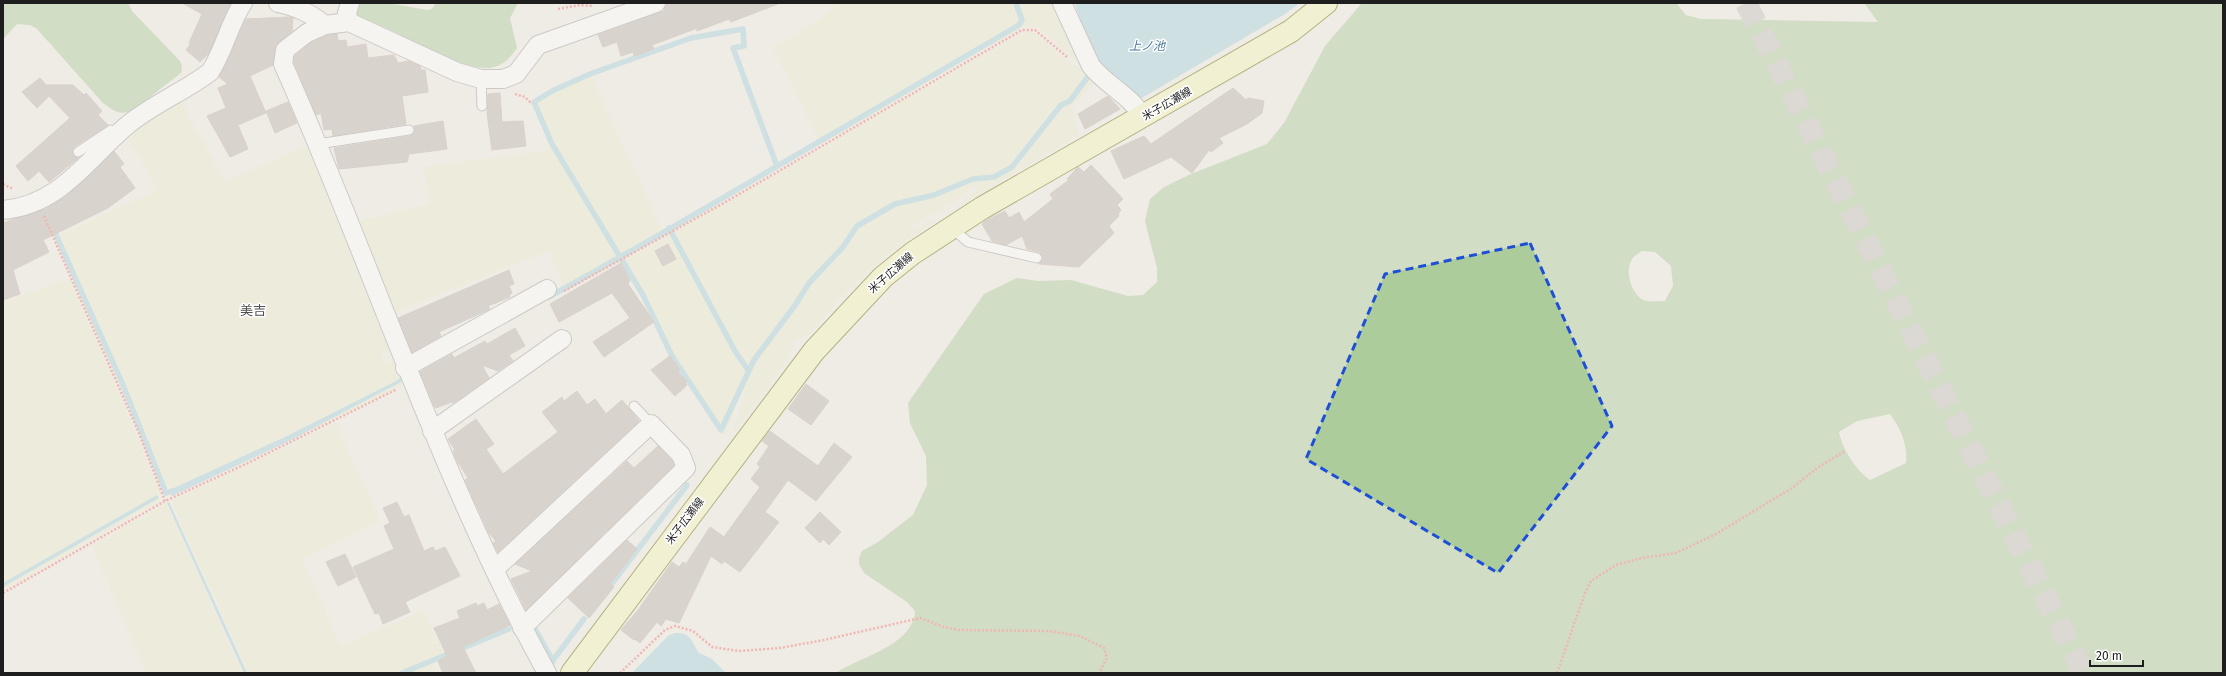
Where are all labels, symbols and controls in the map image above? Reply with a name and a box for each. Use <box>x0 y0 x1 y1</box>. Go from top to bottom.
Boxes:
water label: 上ノ池 <box>1129 39 1166 53</box>
street label: 米子広瀬線 <box>1140 85 1194 123</box>
street label: 米子広瀬線 <box>866 250 916 296</box>
district label: 美吉 <box>240 303 266 318</box>
street label: 米子広瀬線 <box>663 495 707 547</box>
scale bar <box>2090 642 2143 668</box>
text: 20 m <box>2096 649 2122 663</box>

